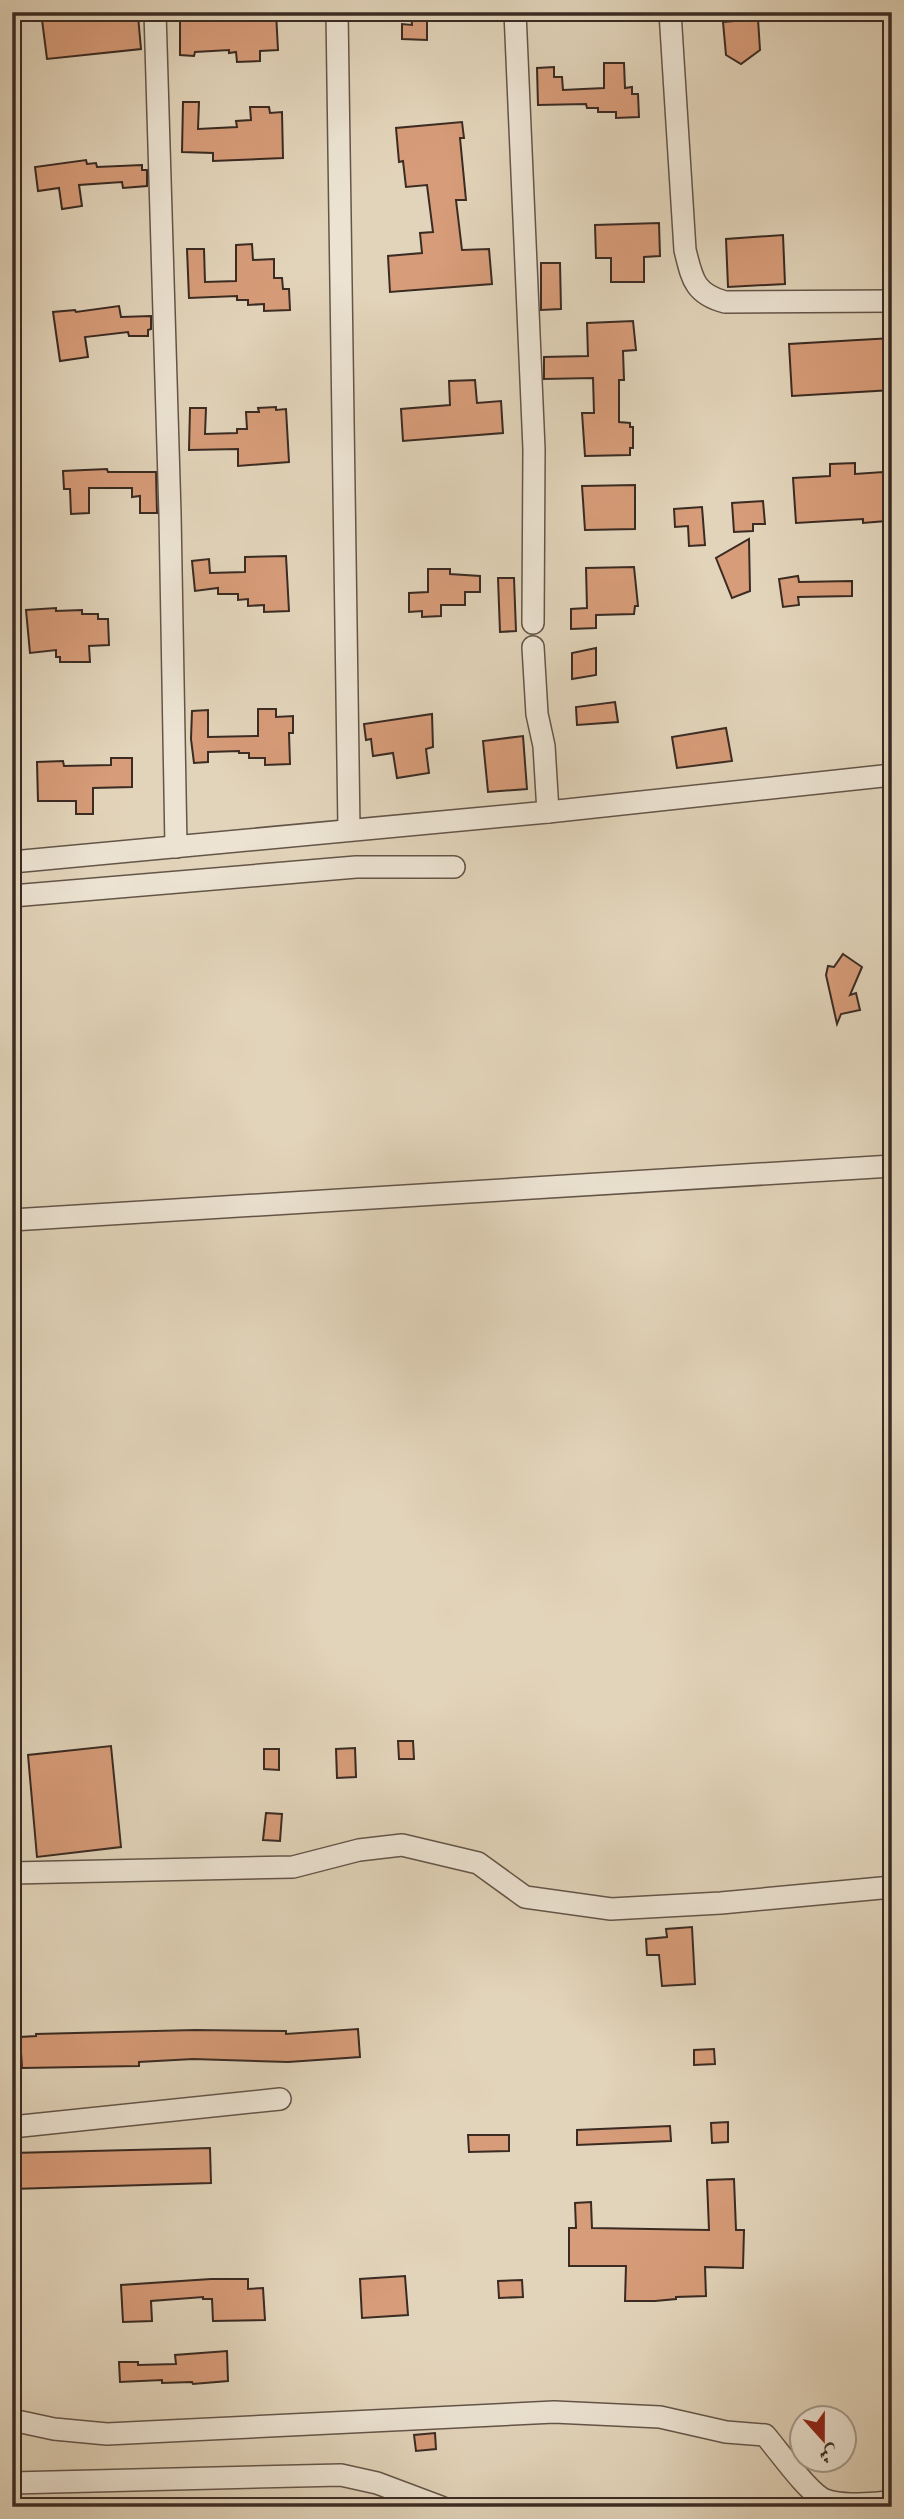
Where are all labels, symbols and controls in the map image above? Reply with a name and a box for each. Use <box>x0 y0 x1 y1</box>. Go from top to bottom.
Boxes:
north arrow <box>788 2404 858 2474</box>
text: ش <box>815 2438 842 2469</box>

